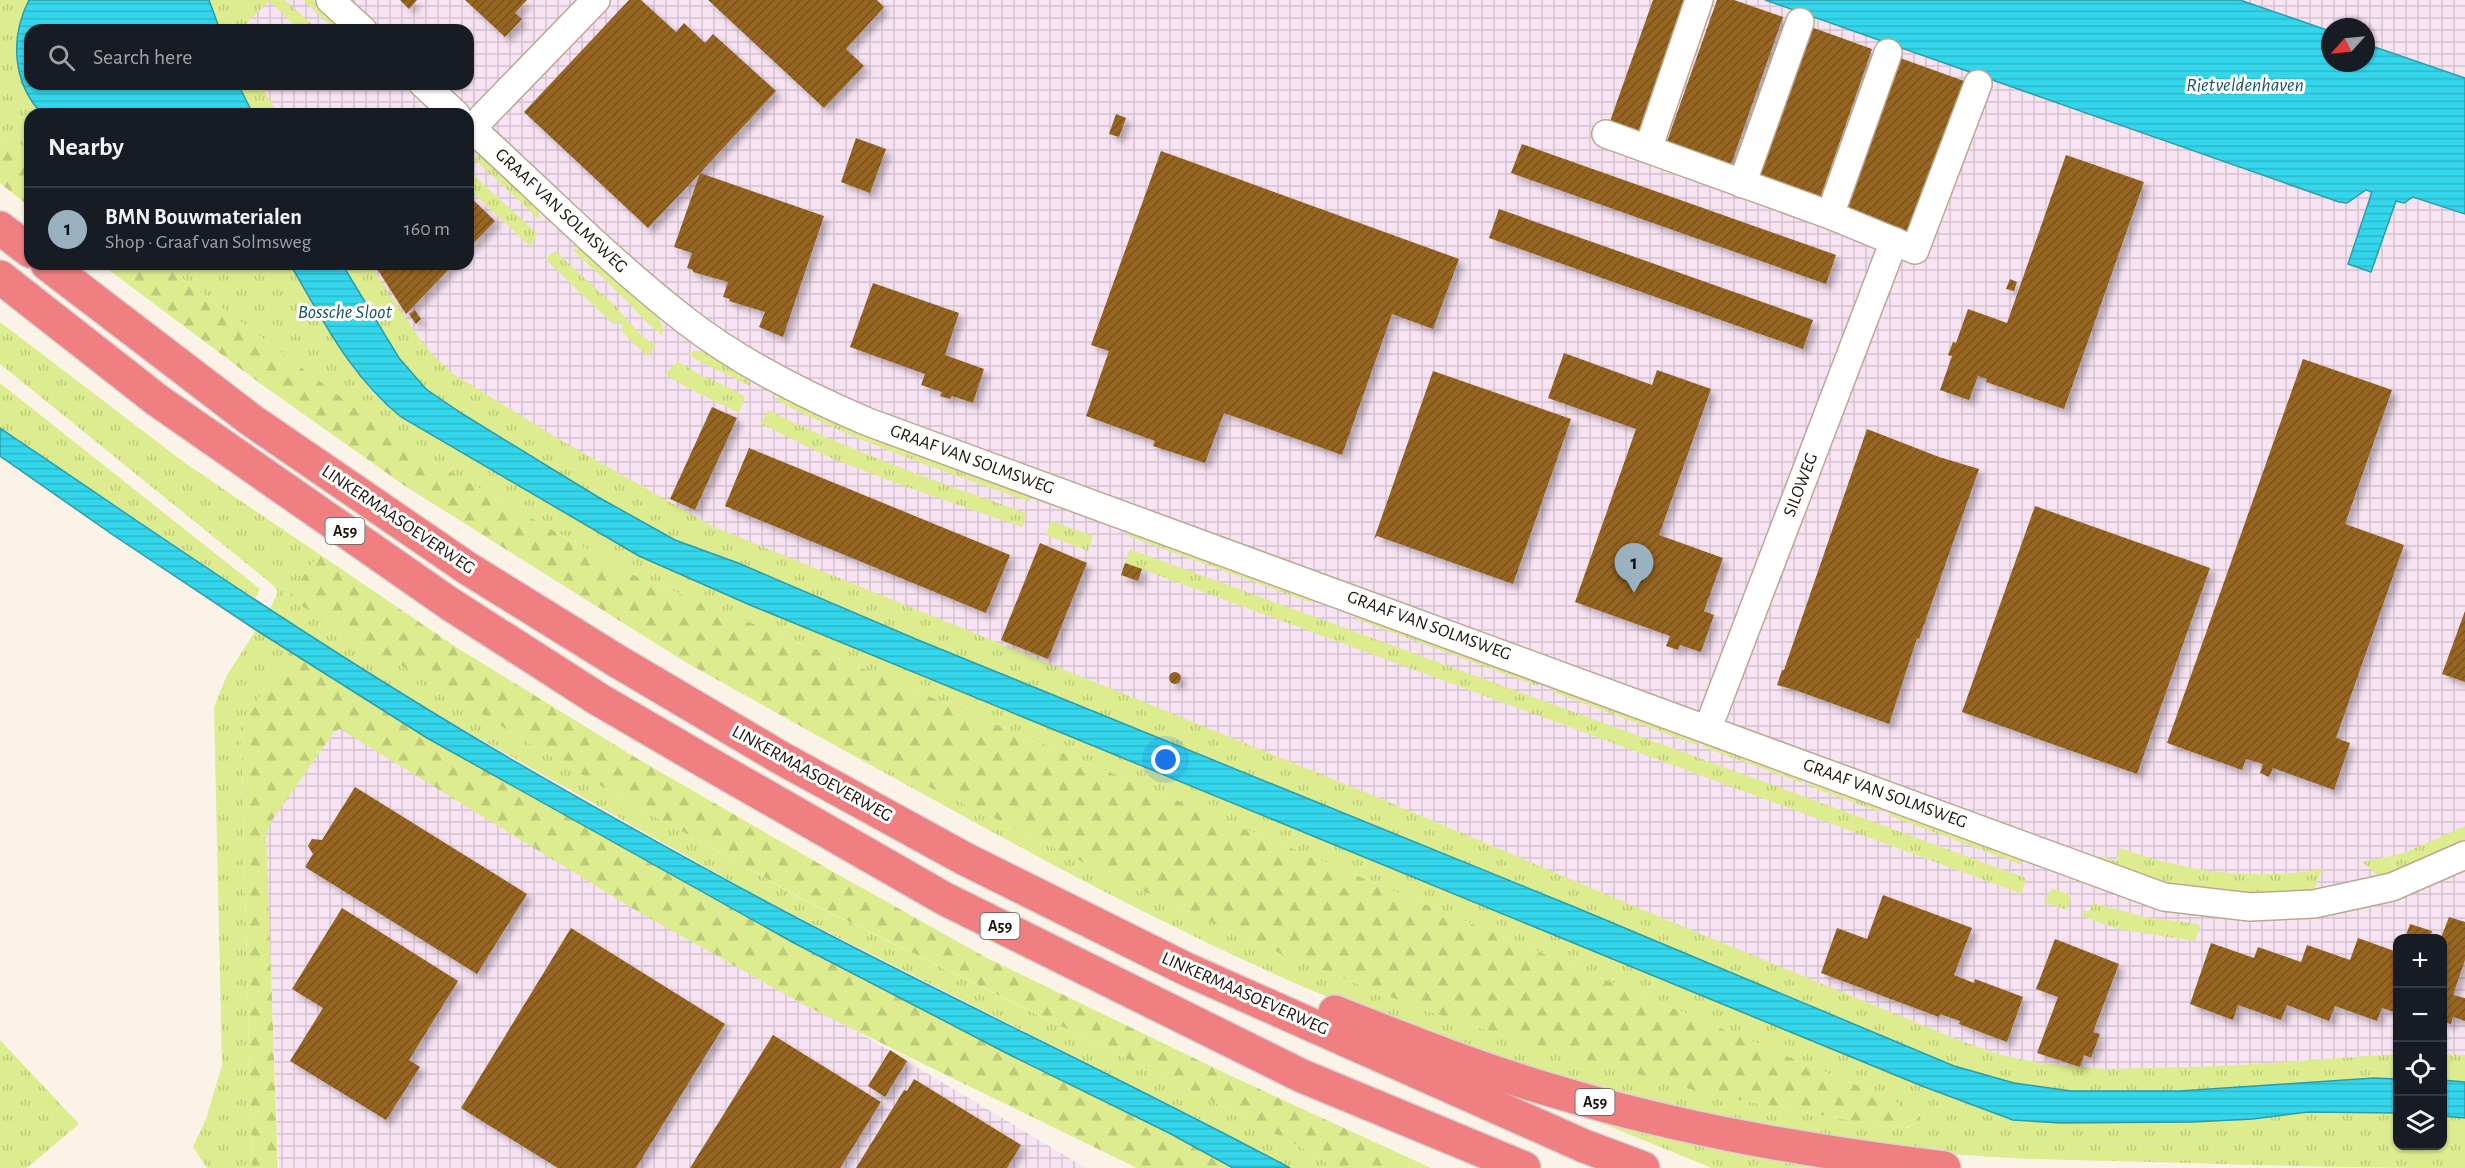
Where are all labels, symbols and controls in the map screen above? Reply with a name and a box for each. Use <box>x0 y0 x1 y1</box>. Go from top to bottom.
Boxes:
north arrow <box>2321 18 2375 72</box>
search box <box>24 24 474 90</box>
icon: search <box>45 41 78 74</box>
text: Search here <box>93 46 192 68</box>
water label: Rietveldenhaven <box>2186 75 2304 95</box>
text: Nearby <box>48 134 124 160</box>
street label: GRAAF VAN SOLMSWEG <box>492 145 630 277</box>
text: BMN Bouwmaterialen <box>105 206 302 228</box>
text: 1 <box>64 219 71 239</box>
text: 160 m <box>404 219 450 239</box>
text: Shop · Graaf van Solmsweg <box>105 232 311 252</box>
water label: Bossche Sloot <box>298 302 393 322</box>
street label: GRAAF VAN SOLMSWEG <box>888 422 1056 498</box>
street label: SILOWEG <box>1781 451 1821 519</box>
street label: LINKERMAASOEVERWEG <box>318 462 478 578</box>
road number: A59 <box>326 518 364 544</box>
pin: 1 <box>1614 544 1654 593</box>
street label: GRAAF VAN SOLMSWEG <box>1345 588 1513 664</box>
street label: LINKERMAASOEVERWEG <box>729 722 895 826</box>
your location <box>1151 745 1180 774</box>
street label: GRAAF VAN SOLMSWEG <box>1801 756 1969 832</box>
road number: A59 <box>980 913 1020 939</box>
map controls <box>2393 934 2447 1150</box>
button: + <box>2393 934 2447 988</box>
street label: LINKERMAASOEVERWEG <box>1159 949 1331 1039</box>
button: − <box>2393 988 2447 1042</box>
button: locate <box>2393 1042 2447 1096</box>
road number: A59 <box>1576 1089 1614 1115</box>
button: layers <box>2393 1096 2447 1150</box>

